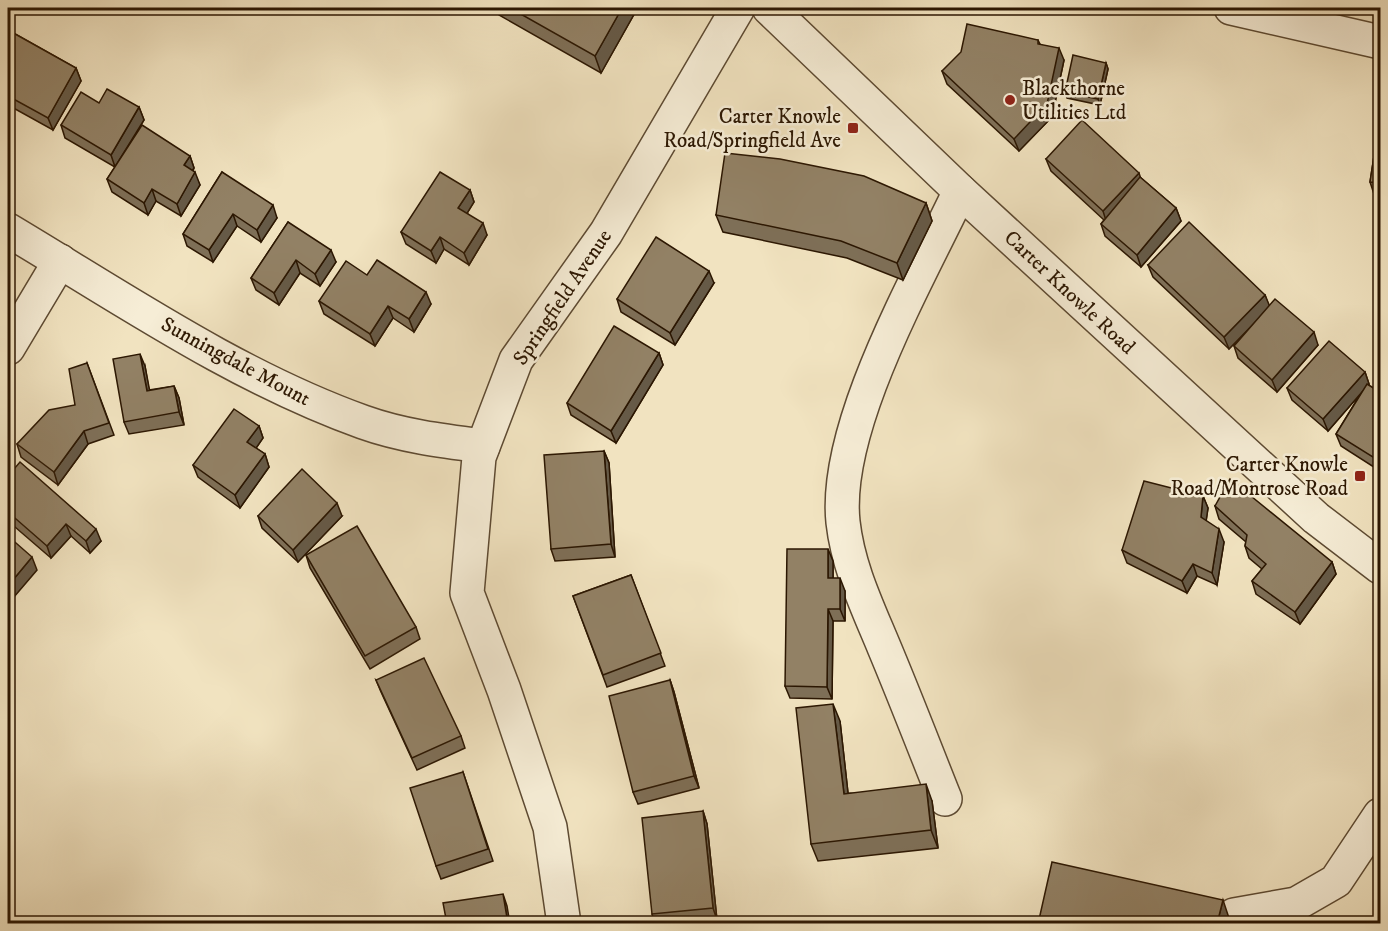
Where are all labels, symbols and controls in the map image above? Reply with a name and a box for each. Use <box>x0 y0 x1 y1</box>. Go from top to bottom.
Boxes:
place label: Blackthorne Utilities Ltd <box>1022 76 1127 126</box>
marker: Blackthorne Utilities Ltd <box>1003 93 1017 107</box>
place label: Carter Knowle Road/Springfield Ave <box>663 104 841 154</box>
marker: Carter Knowle Road/Springfield Ave <box>846 121 860 135</box>
street label: Springfield Avenue <box>508 224 618 370</box>
street label: Carter Knowle Road <box>998 225 1141 361</box>
street label: Sunningdale Mount <box>156 312 315 412</box>
place label: Carter Knowle Road/Montrose Road <box>1170 452 1349 502</box>
marker: Carter Knowle Road/Montrose Road <box>1353 469 1367 483</box>

